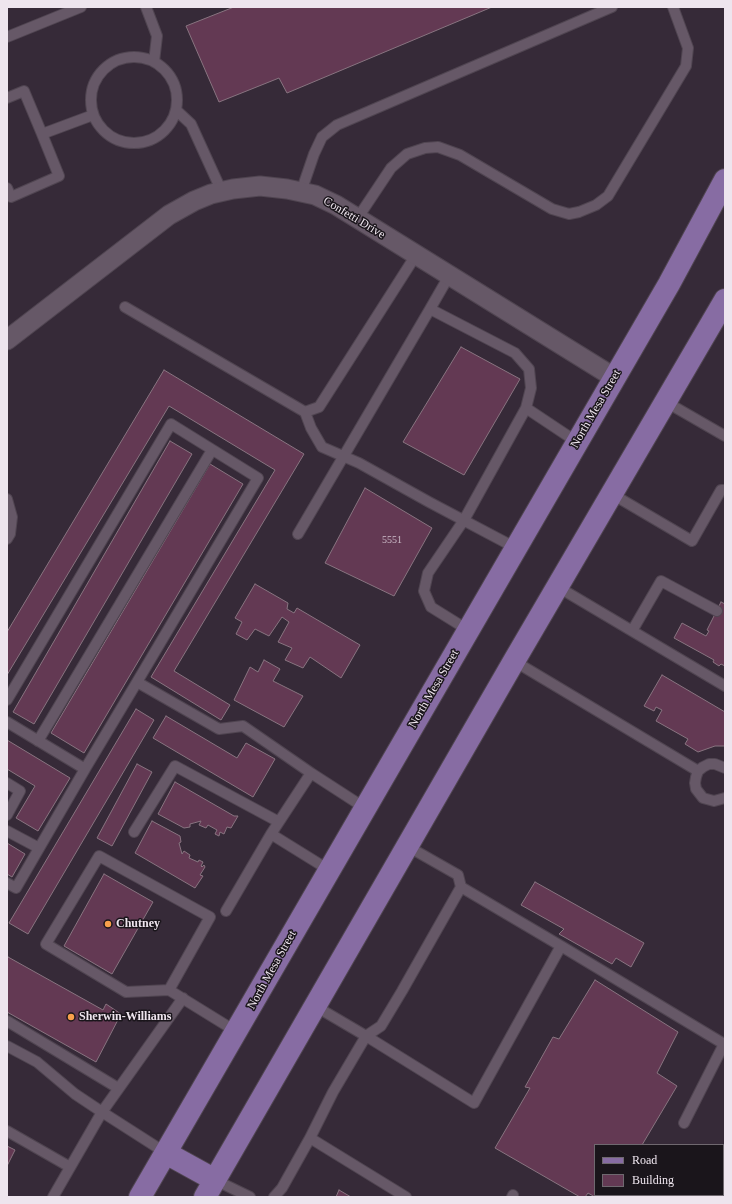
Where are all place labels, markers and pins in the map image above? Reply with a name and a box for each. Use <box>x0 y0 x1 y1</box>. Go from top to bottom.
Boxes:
place label: Chutney <box>116 917 160 931</box>
marker: Chutney <box>103 919 113 929</box>
place label: Sherwin-Williams <box>79 1010 171 1024</box>
marker: Sherwin-Williams <box>66 1012 76 1022</box>

